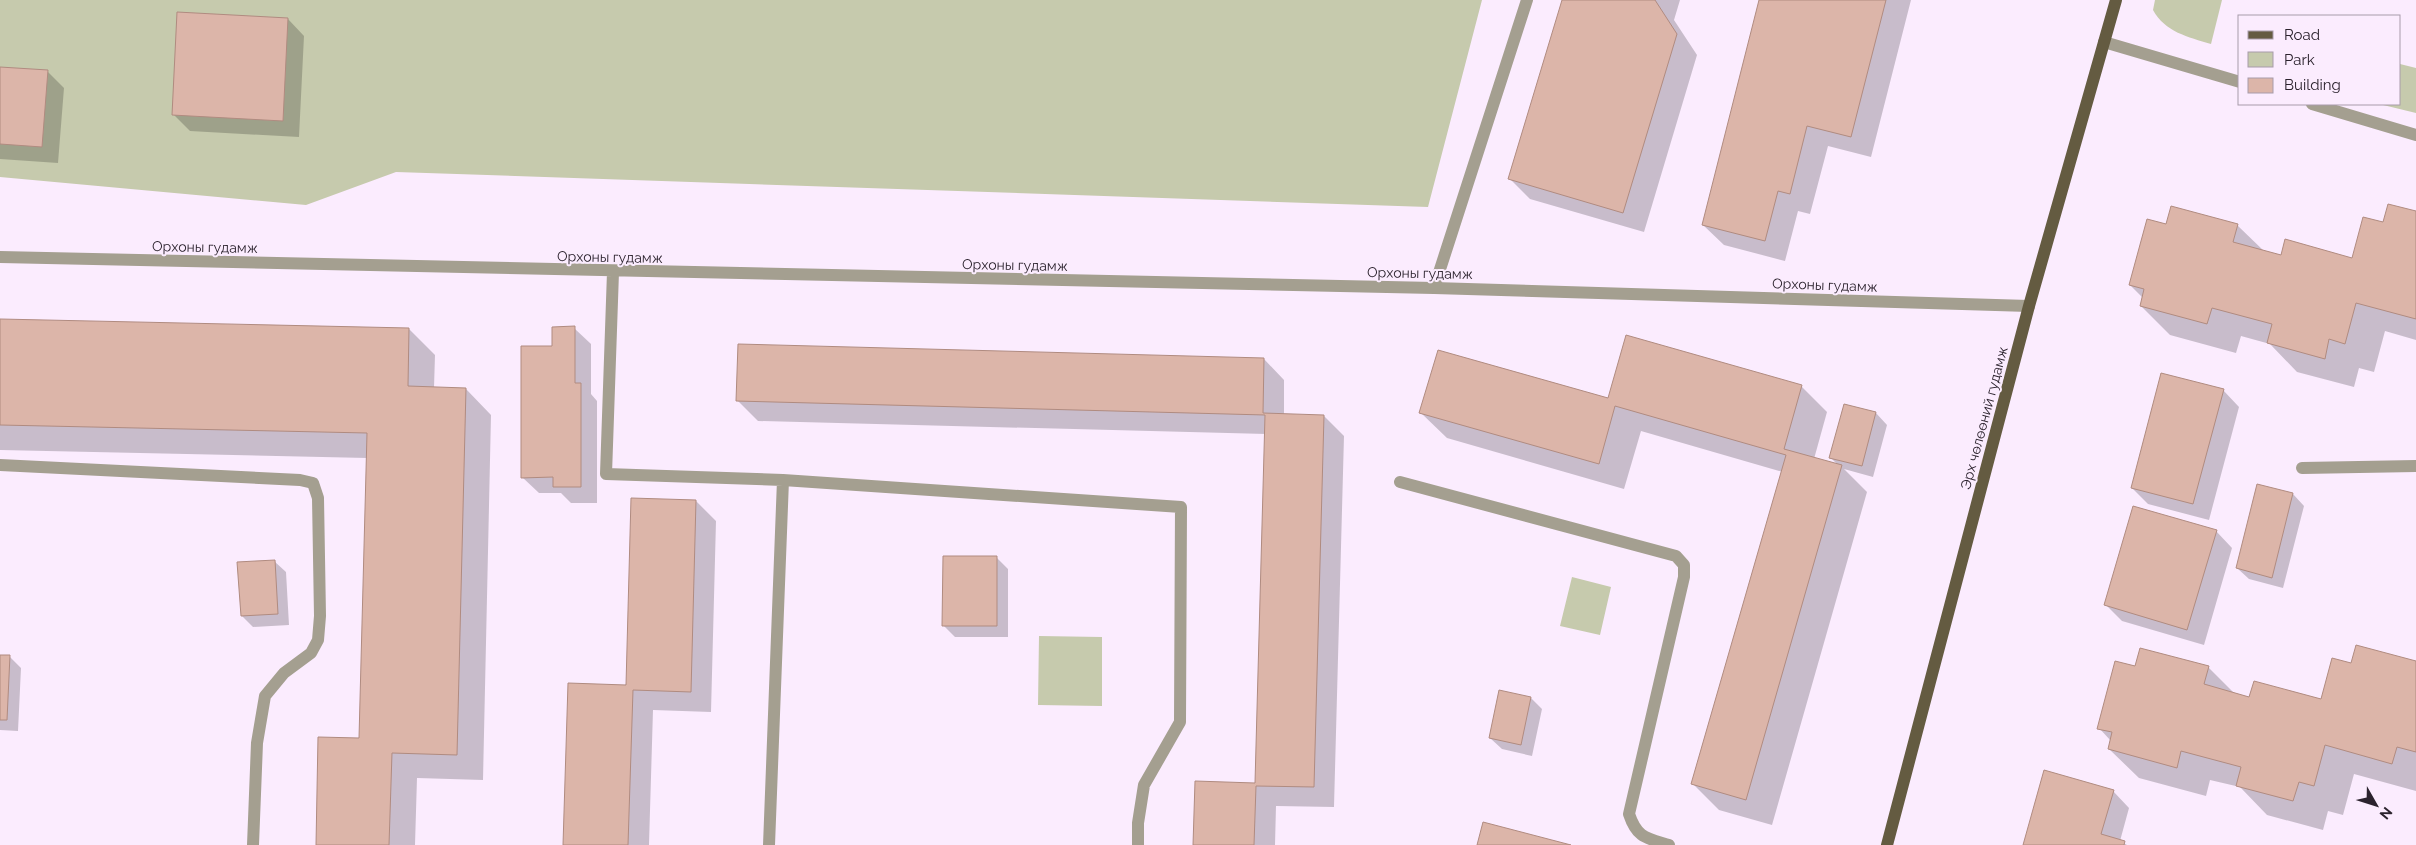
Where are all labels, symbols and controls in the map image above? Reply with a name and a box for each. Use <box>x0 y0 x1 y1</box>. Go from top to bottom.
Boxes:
legend <box>2238 15 2401 105</box>
text: Road <box>2284 26 2320 44</box>
text: Park <box>2284 51 2315 69</box>
text: Building <box>2284 76 2341 94</box>
street label: Орхоны гудамж <box>152 238 258 256</box>
street label: Орхоны гудамж <box>557 248 663 266</box>
street label: Орхоны гудамж <box>962 256 1068 274</box>
street label: Орхоны гудамж <box>1367 264 1473 282</box>
street label: Орхоны гудамж <box>1772 275 1878 295</box>
street label: Эрх чөлөөний гудамж <box>1957 345 2011 491</box>
north arrow <box>2351 780 2401 830</box>
text: N <box>2377 804 2396 822</box>

